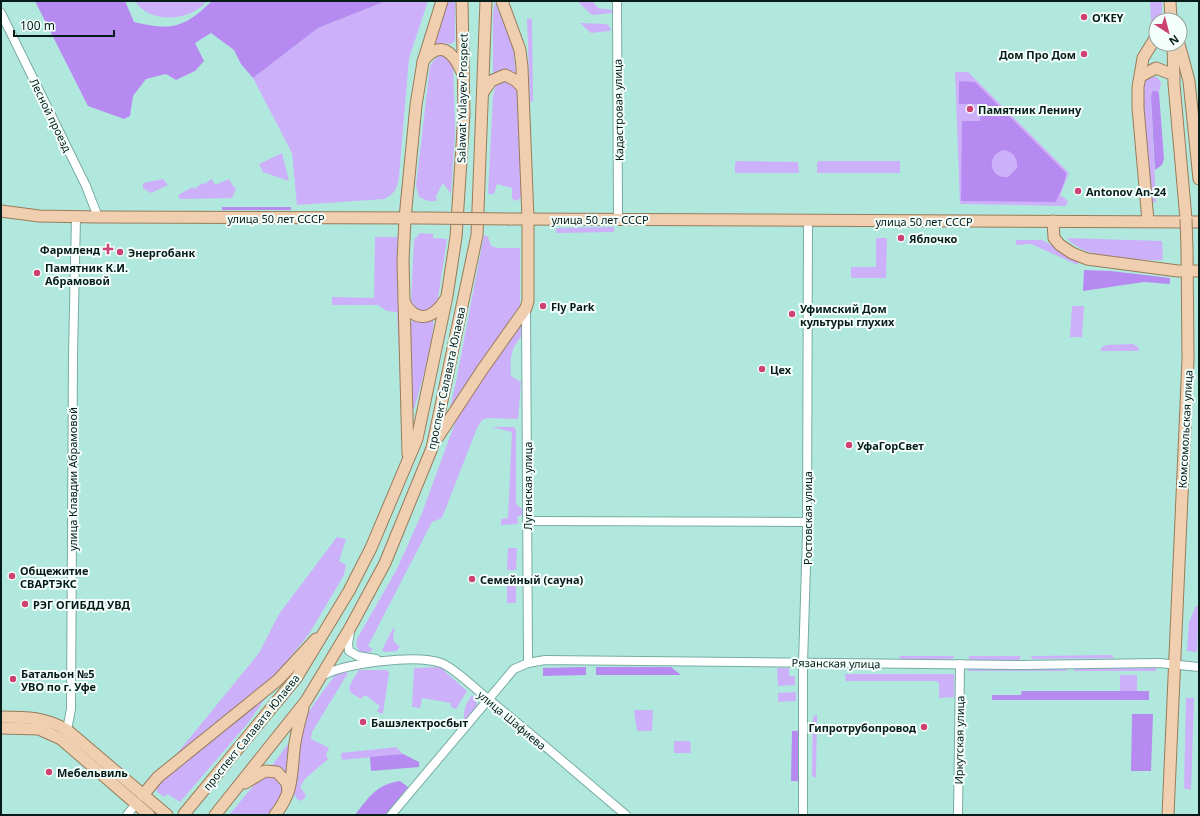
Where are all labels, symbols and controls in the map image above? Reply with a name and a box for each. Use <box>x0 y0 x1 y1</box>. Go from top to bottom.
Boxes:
place label: O’KEY <box>1092 10 1124 25</box>
scale bar <box>14 12 114 38</box>
marker: O’KEY <box>1079 12 1089 22</box>
north arrow <box>1148 12 1188 52</box>
text: 100 m <box>20 17 55 34</box>
text: N <box>1166 32 1182 49</box>
street label: Salawat Yulayev Prospect <box>453 33 471 163</box>
place label: Дом Про Дом <box>999 47 1076 62</box>
marker: Дом Про Дом <box>1079 49 1089 59</box>
street label: Кадастровая улица <box>610 59 626 161</box>
street label: Лесной проезд <box>27 76 75 155</box>
place label: Памятник Ленину <box>978 102 1082 117</box>
marker: Памятник Ленину <box>965 104 975 114</box>
place label: Antonov An-24 <box>1086 184 1167 199</box>
marker: Antonov An-24 <box>1073 186 1083 196</box>
street label: улица 50 лет СССР <box>227 211 325 226</box>
street label: улица 50 лет СССР <box>551 212 649 227</box>
street label: улица 50 лет СССР <box>875 214 973 229</box>
place label: Яблочко <box>909 231 957 246</box>
marker: Яблочко <box>896 233 906 243</box>
place label: Фармленд <box>40 242 100 257</box>
marker: Фармленд <box>103 244 113 254</box>
place label: Энергобанк <box>128 245 195 260</box>
marker: Энергобанк <box>115 247 125 257</box>
place label: Памятник К.И. Абрамовой <box>45 260 128 288</box>
marker: Памятник К.И. Абрамовой <box>32 268 42 278</box>
place label: Fly Park <box>551 299 595 314</box>
marker: Fly Park <box>538 301 548 311</box>
place label: Уфимский Дом культуры глухих <box>800 301 895 329</box>
street label: проспект Салавата Юлаева <box>424 305 468 451</box>
marker: Уфимский Дом культуры глухих <box>787 309 797 319</box>
place label: Цех <box>770 362 792 377</box>
marker: Цех <box>757 364 767 374</box>
street label: Комсомольская улица <box>1174 369 1196 489</box>
street label: улица Клавдии Абрамовой <box>65 407 80 551</box>
place label: УфаГорСвет <box>857 438 924 453</box>
marker: УфаГорСвет <box>844 440 854 450</box>
street label: Луганская улица <box>520 442 535 530</box>
street label: Ростовская улица <box>800 471 815 565</box>
place label: Общежитие СВАРТЭКС <box>20 563 88 591</box>
marker: Общежитие СВАРТЭКС <box>7 571 17 581</box>
place label: Семейный (сауна) <box>480 572 583 587</box>
marker: Семейный (сауна) <box>467 574 477 584</box>
place label: РЭГ ОГИБДД УВД <box>33 597 130 612</box>
marker: РЭГ ОГИБДД УВД <box>20 599 30 609</box>
street label: Рязанская улица <box>792 655 880 671</box>
place label: Батальон №5 УВО по г. Уфе <box>21 666 96 694</box>
street label: проспект Салавата Юлаева <box>199 671 303 793</box>
marker: Батальон №5 УВО по г. Уфе <box>8 674 18 684</box>
street label: улица Шафиева <box>475 687 549 753</box>
street label: Иркутская улица <box>951 695 967 785</box>
place label: Башэлектросбыт <box>371 715 468 730</box>
marker: Башэлектросбыт <box>358 717 368 727</box>
place label: Гипротрубопровод <box>808 720 916 735</box>
marker: Гипротрубопровод <box>919 722 929 732</box>
place label: Мебельвиль <box>57 765 128 780</box>
marker: Мебельвиль <box>44 767 54 777</box>

